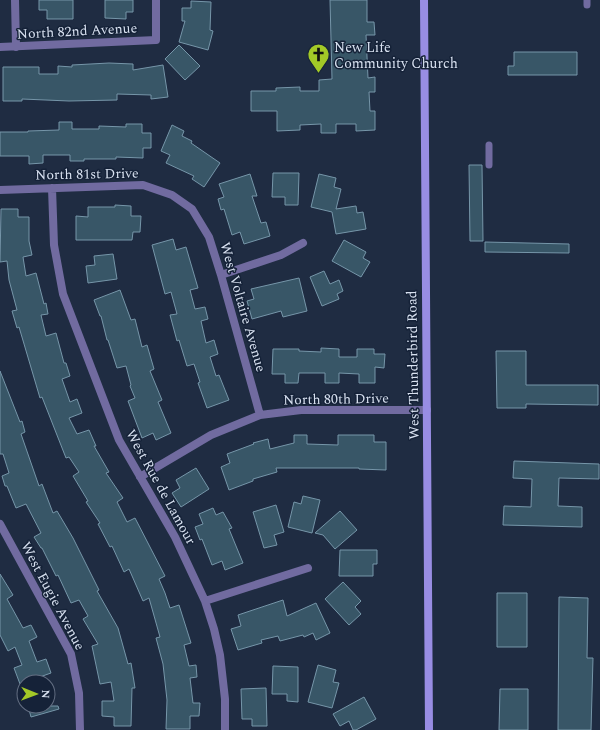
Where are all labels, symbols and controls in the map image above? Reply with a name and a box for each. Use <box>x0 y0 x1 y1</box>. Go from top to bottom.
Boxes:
street label: North 82nd Avenue <box>16 17 138 45</box>
place label: New Life Community Church <box>334 37 458 74</box>
church icon: New Life Community Church <box>305 42 331 75</box>
street label: North 81st Drive <box>35 163 139 185</box>
street label: West Voltaire Avenue <box>214 240 272 375</box>
street label: West Thunderbird Road <box>401 290 425 440</box>
street label: North 80th Drive <box>283 388 389 410</box>
street label: West Rue de Lamour <box>121 426 202 549</box>
street label: West Eugie Avenue <box>16 538 91 654</box>
north arrow <box>16 674 56 714</box>
text: N <box>37 690 54 699</box>

